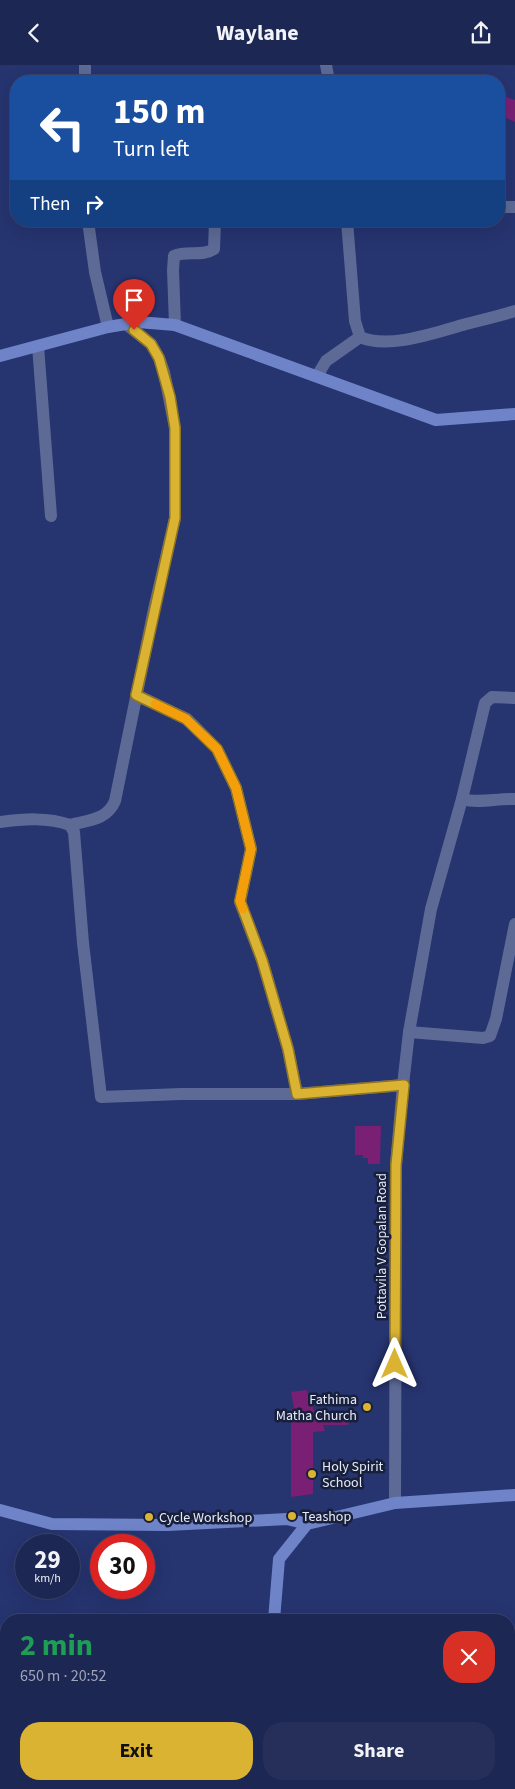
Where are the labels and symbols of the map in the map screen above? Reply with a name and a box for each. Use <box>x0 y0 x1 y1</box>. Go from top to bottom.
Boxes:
pin <box>113 279 155 330</box>
street label: Pottavila V Gopalan Road <box>372 1173 392 1319</box>
position arrow <box>368 1337 420 1389</box>
place label: Fathima Matha Church <box>276 1390 357 1426</box>
marker: Fathima Matha Church <box>361 1401 373 1413</box>
place label: Holy Spirit School <box>322 1457 384 1493</box>
marker: Holy Spirit School <box>306 1468 318 1480</box>
place label: Teashop <box>302 1507 351 1527</box>
place label: Cycle Workshop <box>159 1508 252 1528</box>
marker: Teashop <box>286 1510 298 1522</box>
marker: Cycle Workshop <box>143 1511 155 1523</box>
speed limit sign: 30 <box>90 1534 155 1599</box>

